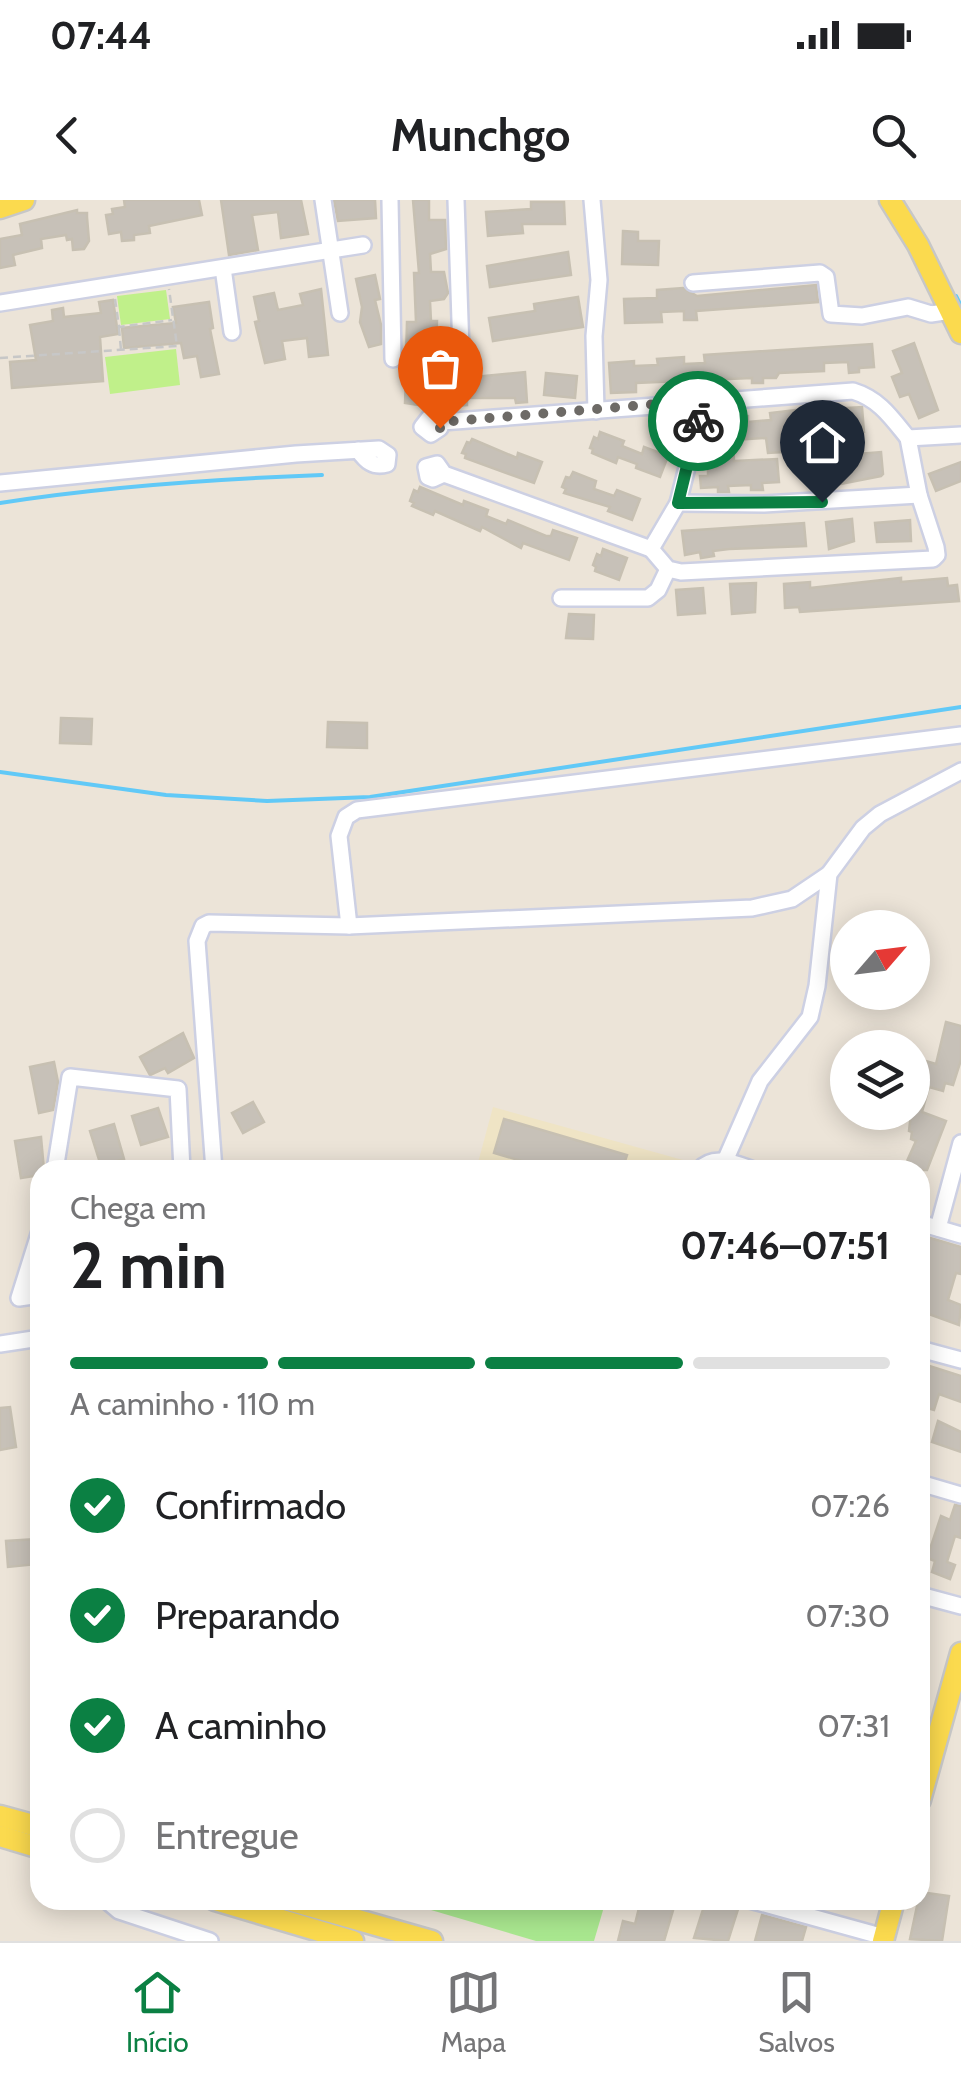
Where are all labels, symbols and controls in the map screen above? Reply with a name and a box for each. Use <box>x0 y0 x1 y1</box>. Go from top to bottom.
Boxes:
text: 07:44 <box>50 12 152 59</box>
icon: back <box>40 108 95 163</box>
text: Munchgo <box>391 108 570 162</box>
icon: search <box>866 108 921 163</box>
pin <box>398 326 483 429</box>
icon: bag <box>413 341 468 396</box>
courier <box>648 371 748 471</box>
icon: bike <box>671 394 726 449</box>
pin <box>780 400 865 503</box>
icon: home <box>795 415 850 470</box>
north arrow <box>830 910 930 1010</box>
map controls <box>830 910 930 1130</box>
button: layers <box>830 1030 930 1130</box>
text: Chega em <box>70 1188 206 1227</box>
text: 07:46–07:51 <box>680 1222 890 1269</box>
text: 2 min <box>70 1225 227 1304</box>
text: A caminho · 110 m <box>70 1384 315 1423</box>
icon: check <box>70 1478 125 1533</box>
text: Confirmado <box>155 1482 346 1529</box>
text: 07:26 <box>810 1486 890 1525</box>
icon: check <box>70 1588 125 1643</box>
text: Preparando <box>155 1592 340 1639</box>
text: 07:30 <box>806 1596 890 1635</box>
icon: check <box>70 1698 125 1753</box>
text: A caminho <box>155 1702 327 1749</box>
text: 07:31 <box>818 1706 890 1745</box>
text: Entregue <box>155 1812 299 1859</box>
tab: Início <box>126 1965 189 2059</box>
tab: Mapa <box>441 1965 506 2059</box>
tab: Salvos <box>758 1965 835 2059</box>

